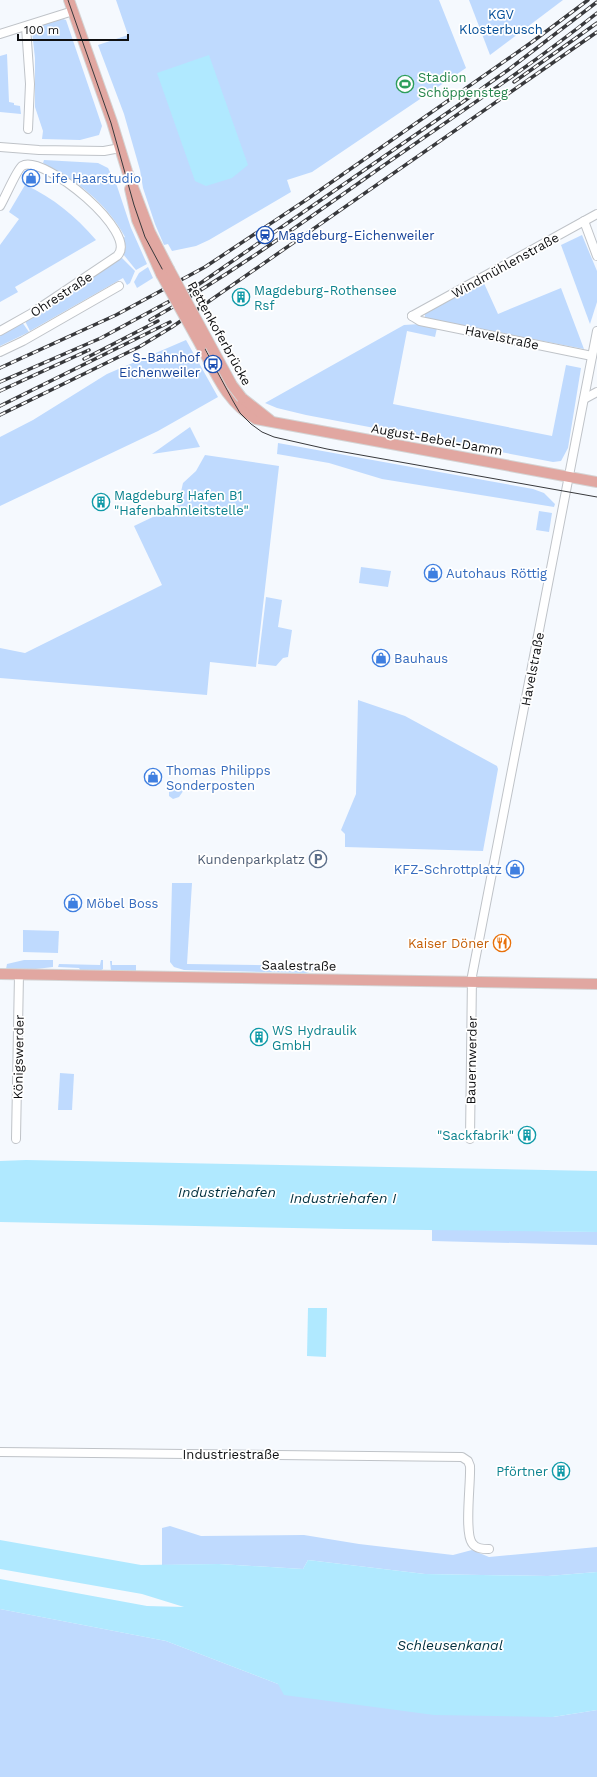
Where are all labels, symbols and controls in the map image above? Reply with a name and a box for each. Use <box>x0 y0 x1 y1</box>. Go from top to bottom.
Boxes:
park label: KGV Klosterbusch <box>459 7 543 37</box>
scale bar <box>18 16 128 42</box>
text: 100 m <box>24 23 59 37</box>
place label: Stadion Schöppensteg <box>418 70 508 100</box>
sports icon: Stadion Schöppensteg <box>395 74 415 94</box>
shop icon: Life Haarstudio <box>21 168 41 188</box>
place label: Life Haarstudio <box>44 171 141 186</box>
station icon: Magdeburg-Eichenweiler <box>255 225 275 245</box>
place label: Magdeburg-Eichenweiler <box>278 228 435 243</box>
street label: Windmühlenstraße <box>449 230 562 301</box>
street label: Ohrestraße <box>28 269 95 320</box>
street label: Pettenkoferbrücke <box>185 279 254 388</box>
place label: Magdeburg-Rothensee Rsf <box>254 283 397 313</box>
building icon: Magdeburg-Rothensee Rsf <box>231 287 251 307</box>
street label: Havelstraße <box>464 322 540 353</box>
place label: S-Bahnhof Eichenweiler <box>119 350 200 380</box>
bus stop icon: S-Bahnhof Eichenweiler <box>203 354 223 374</box>
street label: August-Bebel-Damm <box>370 421 504 458</box>
place label: Magdeburg Hafen B1 "Hafenbahnleitstelle" <box>114 488 249 518</box>
building icon: Magdeburg Hafen B1 "Hafenbahnleitstelle" <box>91 492 111 512</box>
shop icon: Autohaus Röttig <box>423 563 443 583</box>
place label: Autohaus Röttig <box>446 566 547 581</box>
street label: Havelstraße <box>518 631 547 707</box>
shop icon: Bauhaus <box>371 648 391 668</box>
place label: Bauhaus <box>394 651 448 666</box>
place label: Thomas Philipps Sonderposten <box>166 763 271 793</box>
shop icon: Thomas Philipps Sonderposten <box>143 767 163 787</box>
parking icon: Kundenparkplatz <box>308 849 328 869</box>
place label: Kundenparkplatz <box>197 852 305 867</box>
shop icon: KFZ-Schrottplatz <box>505 859 525 879</box>
place label: KFZ-Schrottplatz <box>394 862 502 877</box>
shop icon: Möbel Boss <box>63 893 83 913</box>
place label: Möbel Boss <box>86 896 159 911</box>
restaurant icon: Kaiser Döner <box>492 933 512 953</box>
place label: Kaiser Döner <box>408 936 489 951</box>
street label: Saalestraße <box>262 957 336 974</box>
street label: Königswerder <box>10 1014 27 1100</box>
street label: Bauernwerder <box>463 1015 480 1105</box>
place label: WS Hydraulik GmbH <box>272 1023 358 1053</box>
building icon: WS Hydraulik GmbH <box>249 1027 269 1047</box>
building icon: "Sackfabrik" <box>517 1125 537 1145</box>
place label: "Sackfabrik" <box>437 1128 514 1143</box>
water label: Industriehafen <box>178 1184 276 1200</box>
water label: Industriehafen I <box>290 1190 396 1206</box>
street label: Industriestraße <box>183 1447 279 1462</box>
building icon: Pförtner <box>551 1461 571 1481</box>
place label: Pförtner <box>496 1464 548 1479</box>
water label: Schleusenkanal <box>397 1637 503 1653</box>

